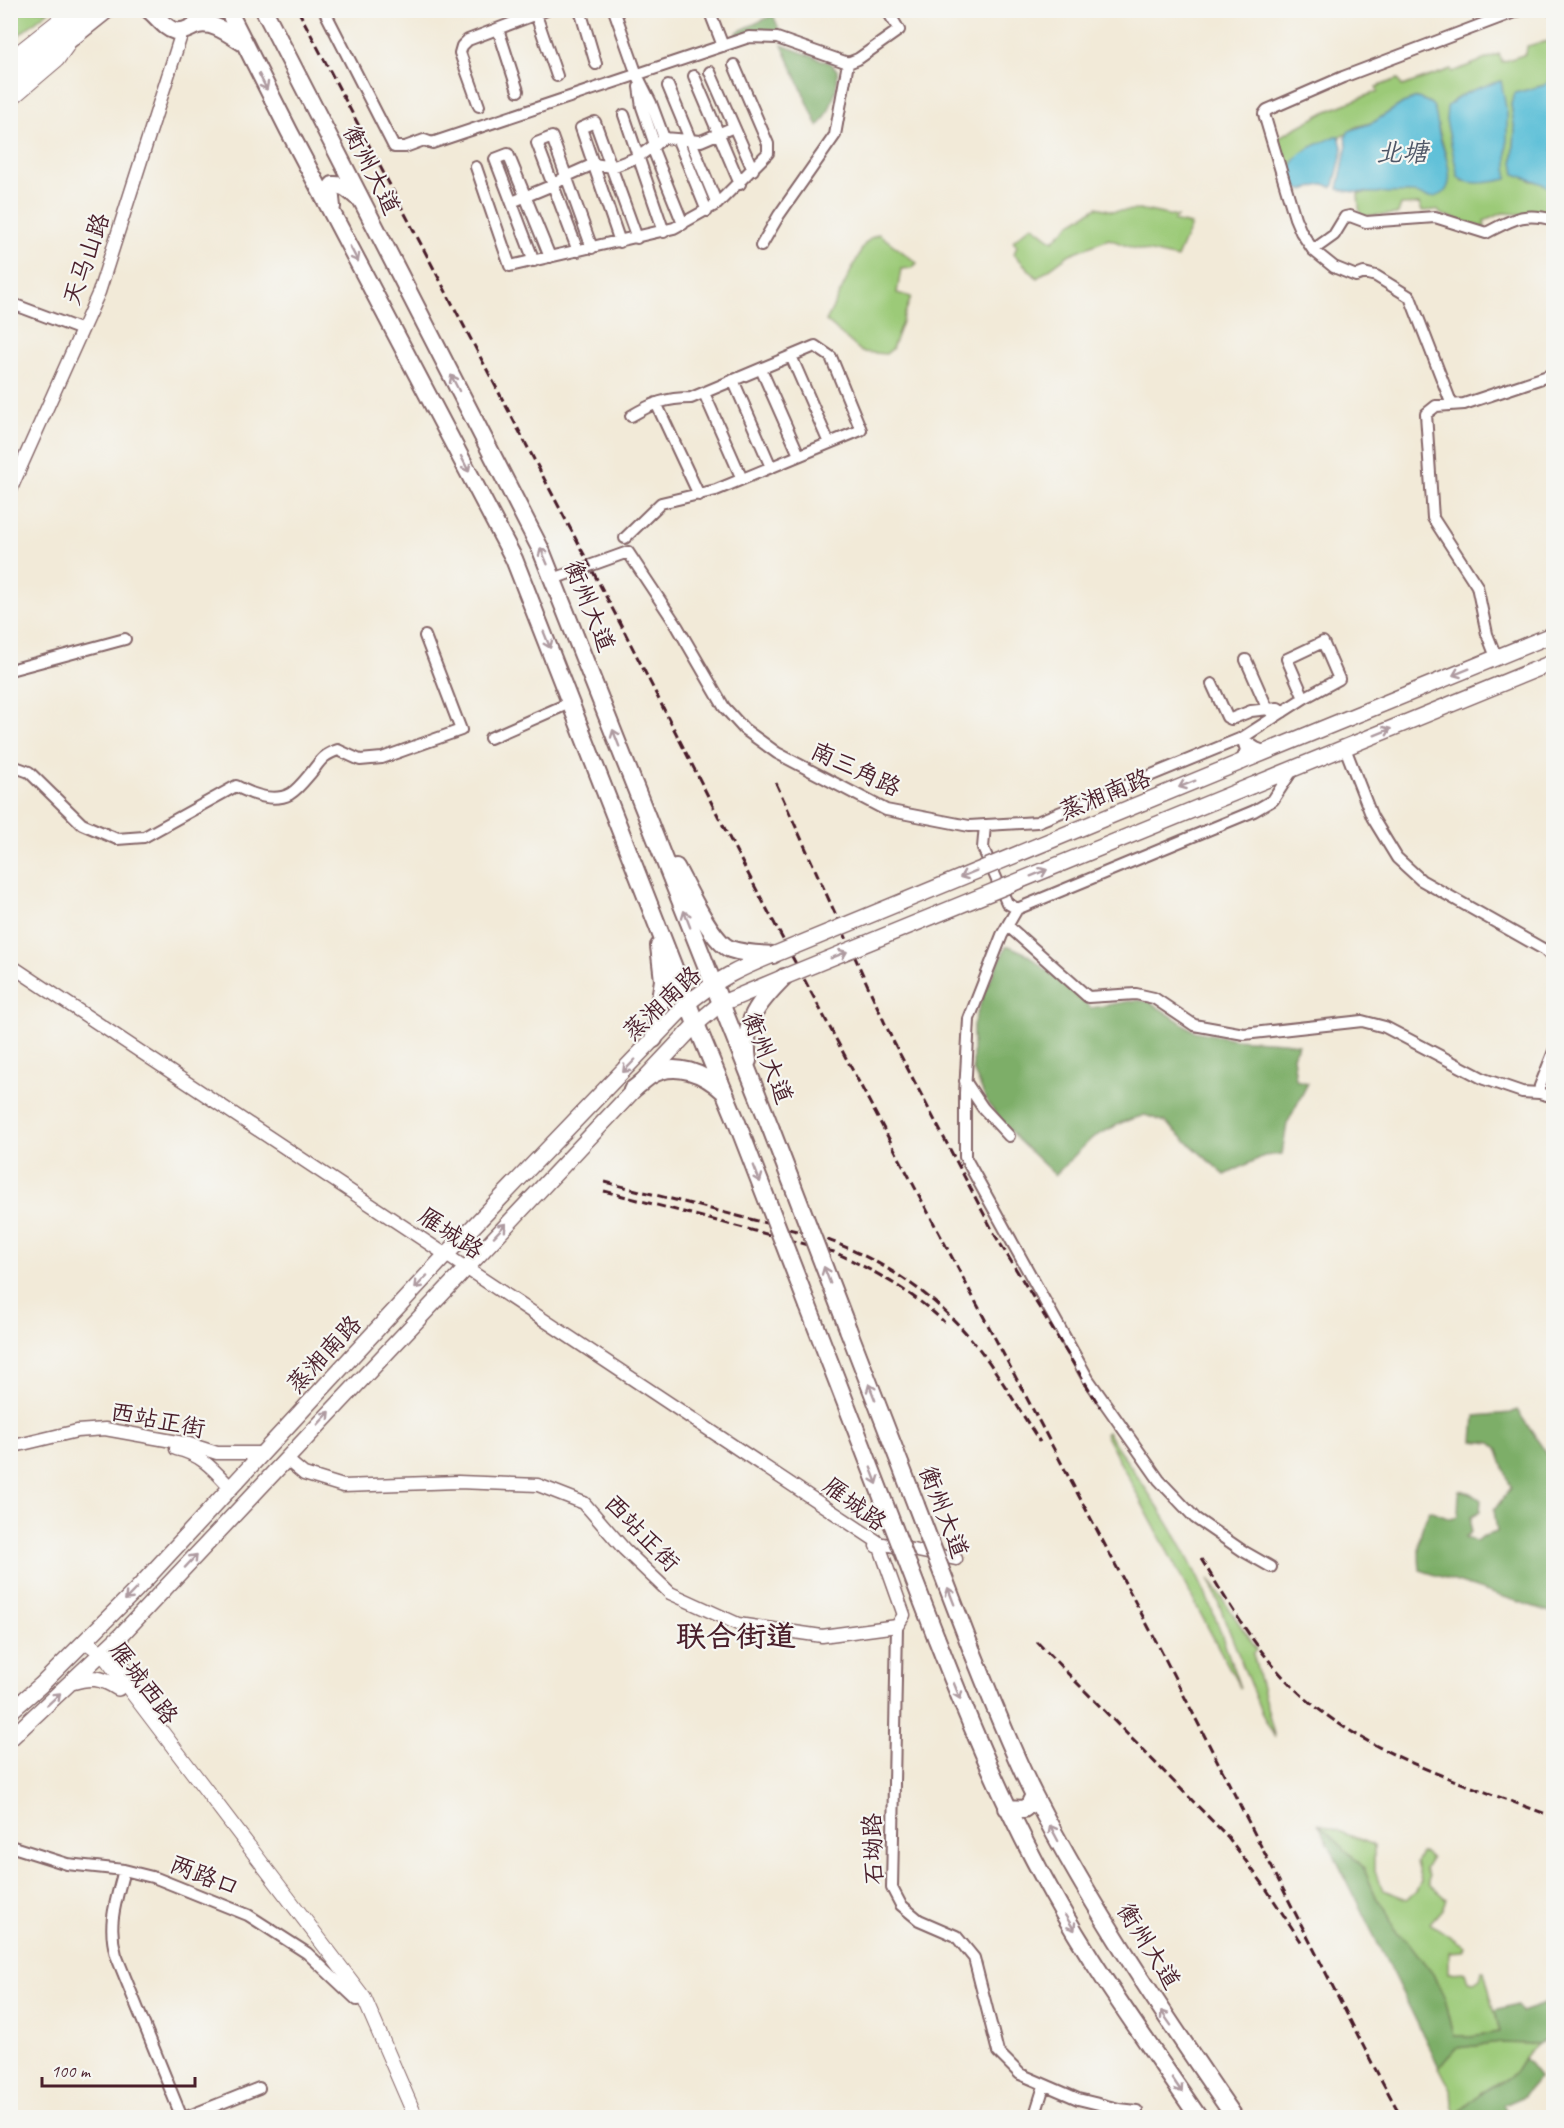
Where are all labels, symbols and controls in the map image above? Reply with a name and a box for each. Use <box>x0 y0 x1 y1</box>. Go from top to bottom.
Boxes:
one-way arrow <box>258 72 269 90</box>
street label: 衡州大道 <box>337 120 407 220</box>
water label: 北塘 <box>1376 136 1431 169</box>
street label: 天马山路 <box>56 209 116 309</box>
one-way arrow <box>348 245 360 262</box>
one-way arrow <box>449 374 461 392</box>
one-way arrow <box>460 454 471 472</box>
one-way arrow <box>538 548 549 566</box>
street label: 衡州大道 <box>558 556 622 656</box>
one-way arrow <box>542 630 553 649</box>
one-way arrow <box>1452 667 1470 678</box>
one-way arrow <box>1373 726 1392 737</box>
one-way arrow <box>610 729 621 747</box>
street label: 南三角路 <box>806 735 906 803</box>
street label: 蒸湘南路 <box>1055 762 1155 826</box>
one-way arrow <box>1179 779 1197 790</box>
one-way arrow <box>1029 867 1047 878</box>
one-way arrow <box>959 869 978 880</box>
one-way arrow <box>681 910 692 929</box>
one-way arrow <box>829 949 847 960</box>
street label: 蒸湘南路 <box>617 959 707 1047</box>
street label: 衡州大道 <box>736 1008 800 1108</box>
one-way arrow <box>621 1058 636 1073</box>
one-way arrow <box>752 1164 763 1183</box>
street label: 雁城路 <box>413 1200 489 1266</box>
one-way arrow <box>493 1222 507 1237</box>
one-way arrow <box>821 1266 832 1285</box>
one-way arrow <box>414 1274 428 1289</box>
street label: 蒸湘南路 <box>280 1309 368 1399</box>
one-way arrow <box>866 1383 877 1402</box>
street label: 西站正街 <box>108 1396 208 1444</box>
one-way arrow <box>317 1411 331 1426</box>
street label: 衡州大道 <box>913 1462 975 1562</box>
one-way arrow <box>869 1466 880 1485</box>
street label: 雁城路 <box>817 1470 893 1538</box>
street label: 西站正街 <box>598 1488 686 1578</box>
one-way arrow <box>183 1553 198 1568</box>
one-way arrow <box>124 1587 138 1602</box>
one-way arrow <box>944 1587 955 1606</box>
district label: 联合街道 <box>676 1617 796 1655</box>
street label: 雁城西路 <box>103 1636 185 1730</box>
one-way arrow <box>952 1681 963 1700</box>
one-way arrow <box>46 1692 61 1706</box>
street label: 石坳路 <box>857 1812 889 1886</box>
one-way arrow <box>1048 1825 1060 1842</box>
street label: 两路口 <box>166 1849 244 1903</box>
street label: 衡州大道 <box>1111 1897 1187 1995</box>
one-way arrow <box>1064 1914 1076 1931</box>
one-way arrow <box>1160 2010 1172 2026</box>
scale bar <box>42 2050 195 2088</box>
text: 100 m <box>51 2060 92 2082</box>
one-way arrow <box>1171 2077 1184 2094</box>

